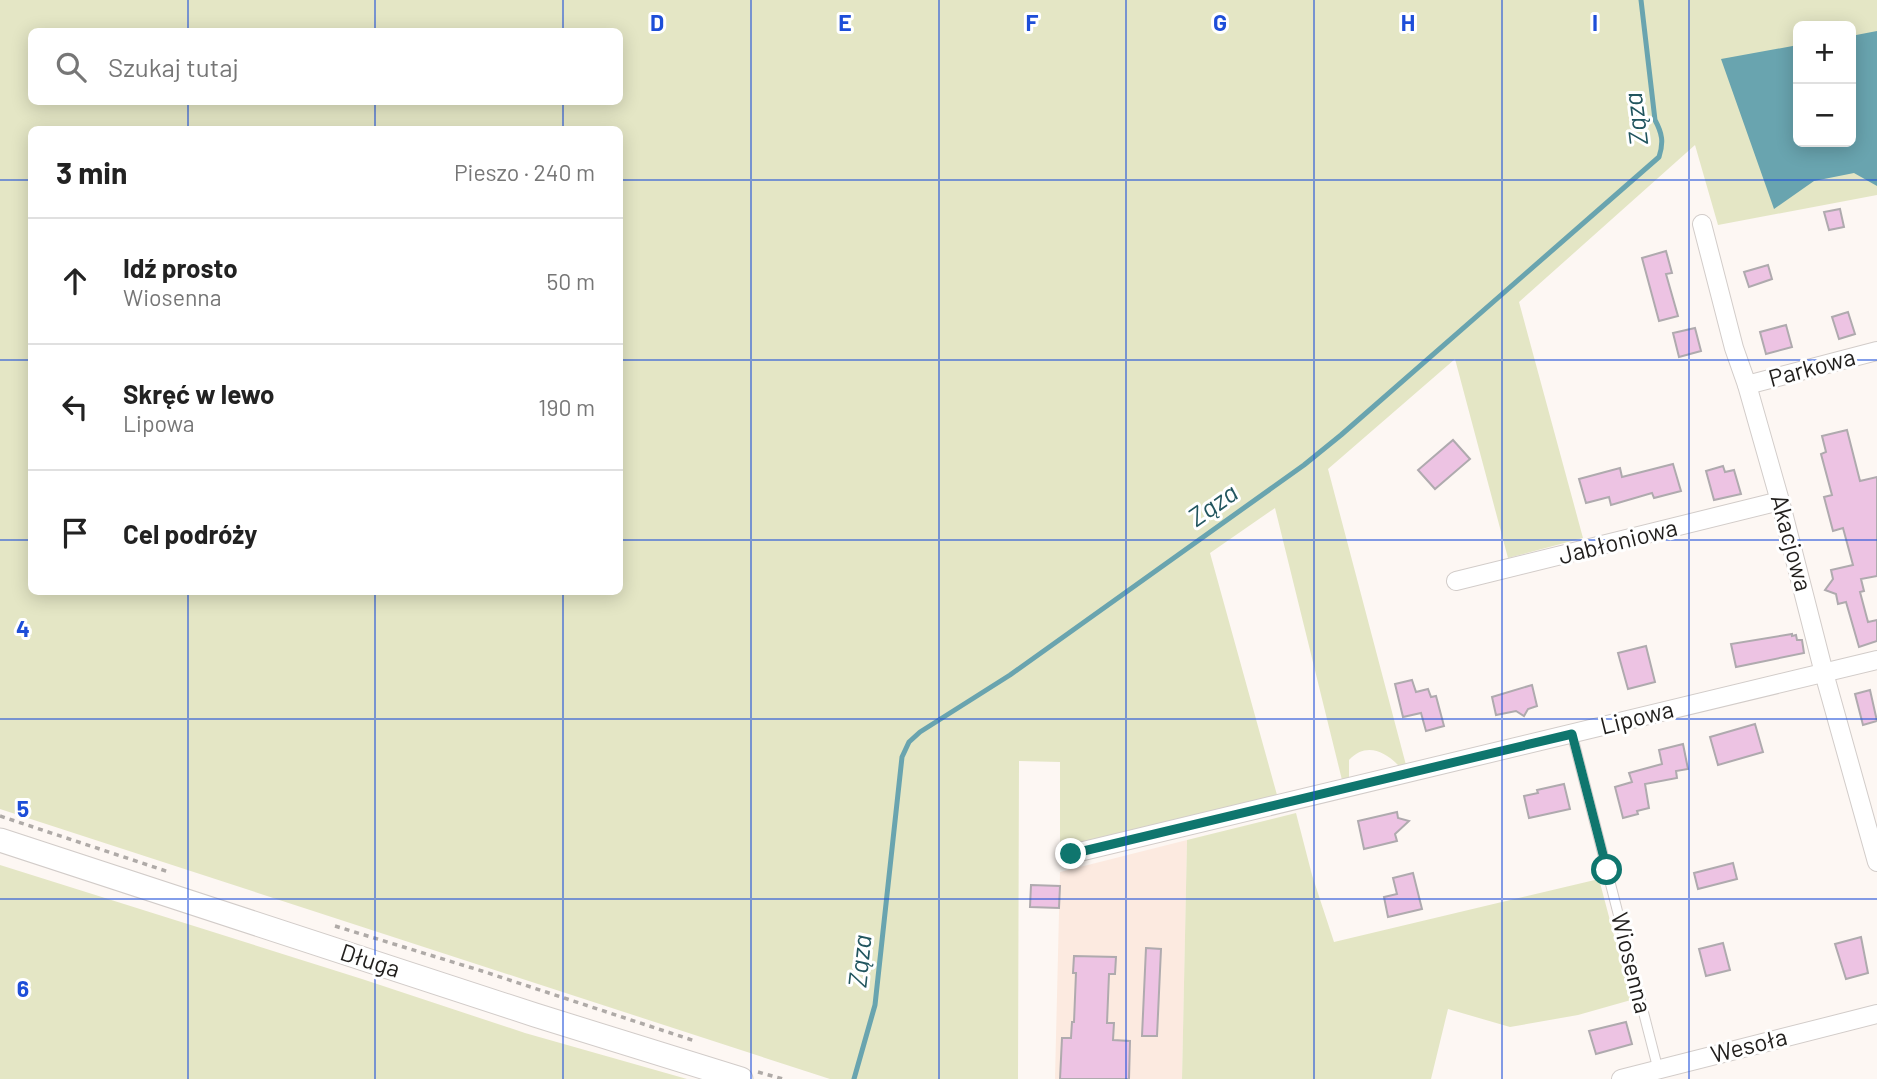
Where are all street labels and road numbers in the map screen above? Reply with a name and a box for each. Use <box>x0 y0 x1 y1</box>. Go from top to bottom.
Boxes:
street label: Parkowa <box>1765 341 1858 392</box>
street label: Akacjowa <box>1766 491 1819 594</box>
street label: Jabłoniowa <box>1555 512 1680 569</box>
street label: Lipowa <box>1597 693 1676 740</box>
street label: Wiosenna <box>1606 909 1659 1016</box>
street label: Długa <box>337 936 404 983</box>
street label: Wesoła <box>1707 1021 1790 1068</box>

